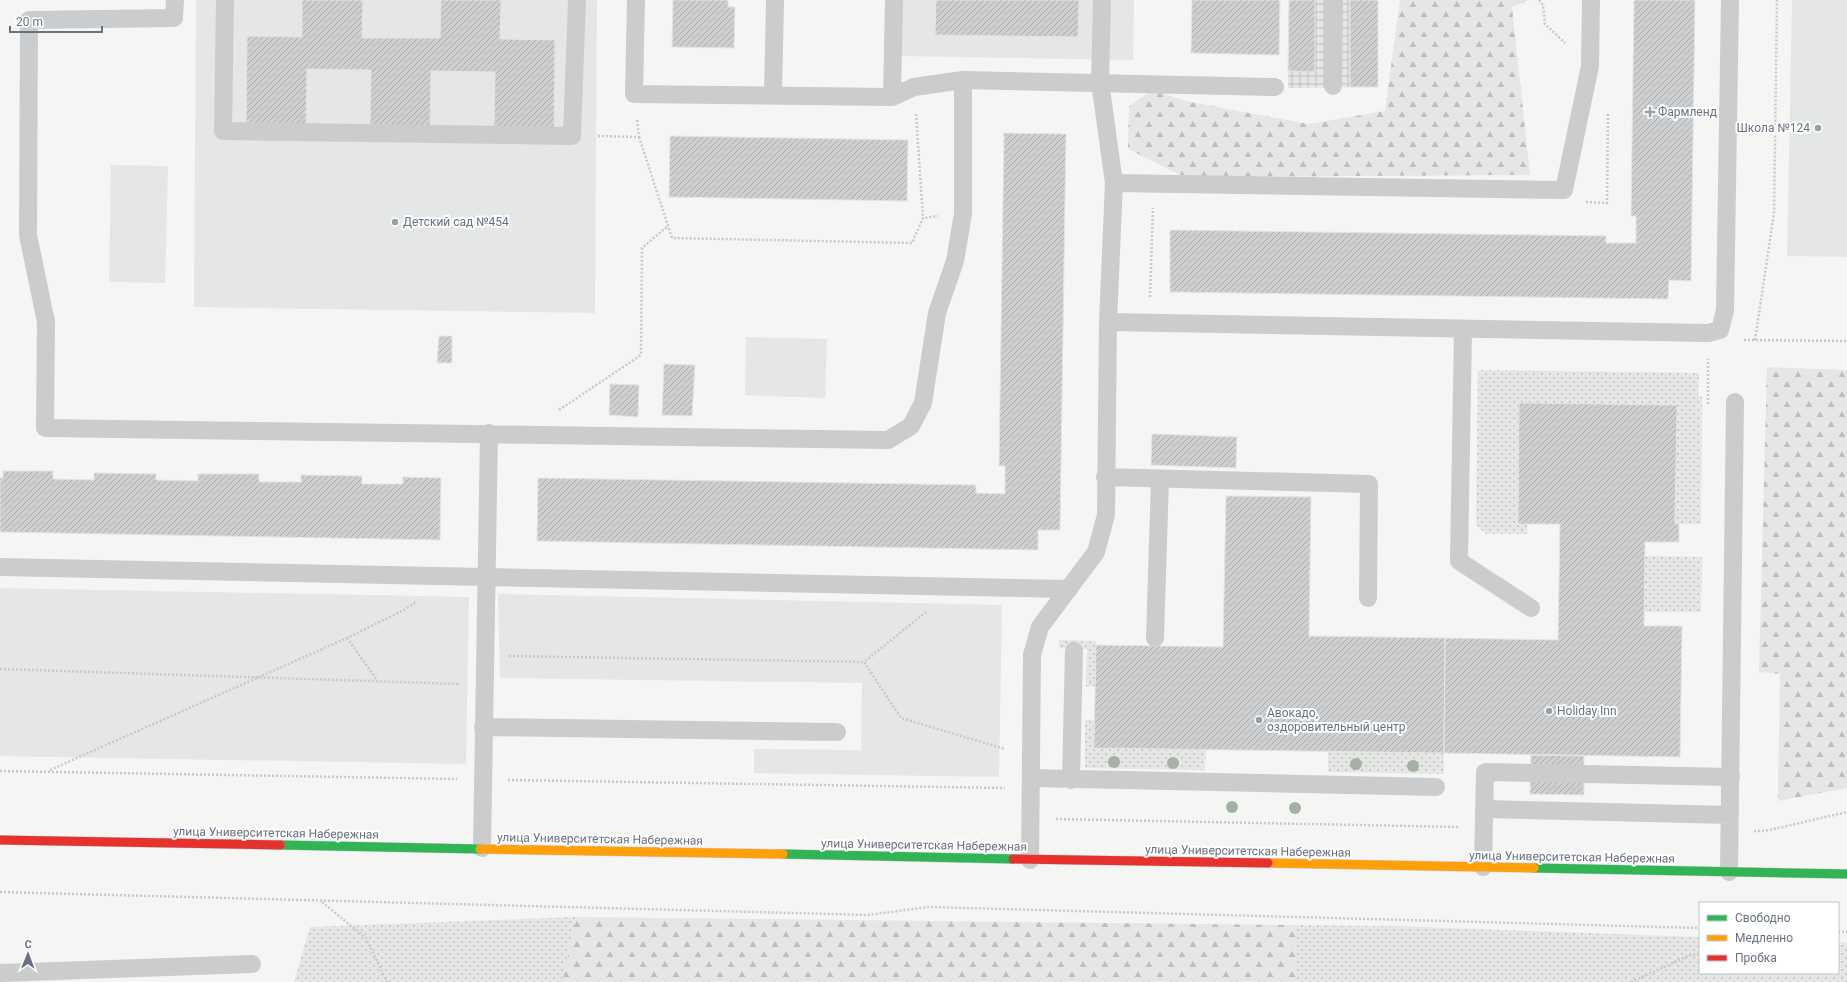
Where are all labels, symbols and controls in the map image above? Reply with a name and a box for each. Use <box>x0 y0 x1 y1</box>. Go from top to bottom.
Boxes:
scale bar <box>10 8 102 34</box>
text: 20 m <box>16 15 43 29</box>
place label: Фармленд <box>1658 105 1717 119</box>
marker: Фармленд <box>1645 107 1655 117</box>
place label: Школа №124 <box>1737 121 1810 135</box>
marker: Школа №124 <box>1813 123 1823 133</box>
place label: Детский сад №454 <box>403 215 509 229</box>
marker: Детский сад №454 <box>390 217 400 227</box>
place label: Holiday Inn <box>1557 704 1617 718</box>
place label: Авокадо, оздоровительный центр <box>1267 706 1406 734</box>
marker: Holiday Inn <box>1544 706 1554 716</box>
marker: Авокадо, оздоровительный центр <box>1254 715 1264 725</box>
street label: улица Университетская Набережная <box>173 824 379 842</box>
street label: улица Университетская Набережная <box>497 830 703 848</box>
street label: улица Университетская Набережная <box>821 836 1027 854</box>
street label: улица Университетская Набережная <box>1145 842 1351 860</box>
street label: улица Университетская Набережная <box>1469 848 1675 866</box>
legend <box>1699 902 1839 974</box>
text: Свободно <box>1735 911 1791 925</box>
text: Медленно <box>1735 931 1793 945</box>
north arrow <box>8 934 48 974</box>
text: С <box>24 938 32 951</box>
text: Пробка <box>1735 951 1777 965</box>

